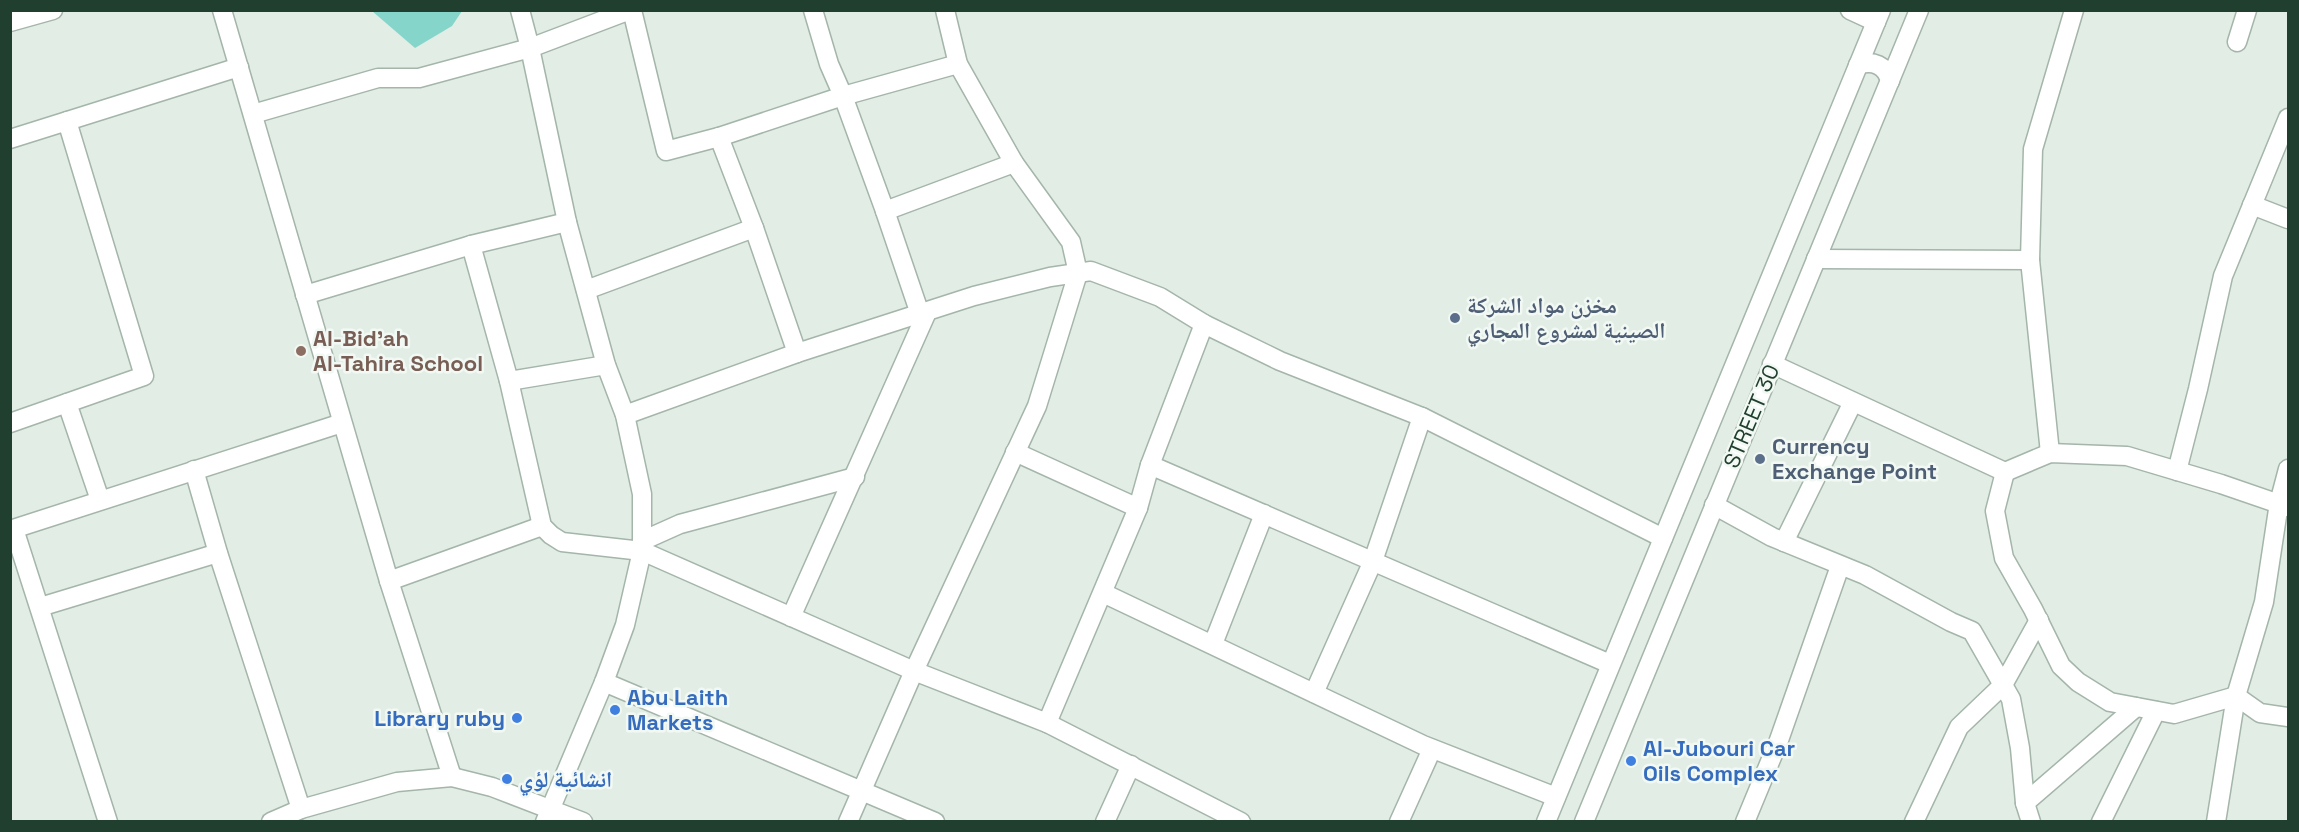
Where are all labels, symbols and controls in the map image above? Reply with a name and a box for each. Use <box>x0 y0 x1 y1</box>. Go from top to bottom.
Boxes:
place label: مخزن مواد الشركة الصينية لمشروع المجاري <box>1467 291 1666 347</box>
marker: مخزن مواد الشركة الصينية لمشروع المجاري <box>1448 311 1462 325</box>
place label: Al-Bid’ah Al-Tahira School <box>313 324 483 377</box>
marker: Al-Bid’ah Al-Tahira School <box>294 344 308 358</box>
street label: STREET 30 <box>1717 360 1785 472</box>
place label: Currency Exchange Point <box>1772 432 1937 485</box>
marker: Currency Exchange Point <box>1753 452 1767 466</box>
place label: Abu Laith Markets <box>627 683 728 736</box>
marker: Abu Laith Markets <box>608 703 622 717</box>
place label: Library ruby <box>374 704 505 732</box>
marker: Library ruby <box>510 711 524 725</box>
place label: Al-Jubouri Car Oils Complex <box>1643 734 1796 787</box>
marker: Al-Jubouri Car Oils Complex <box>1624 754 1638 768</box>
place label: انشائية لؤي <box>519 765 612 796</box>
marker: انشائية لؤي <box>500 772 514 786</box>

